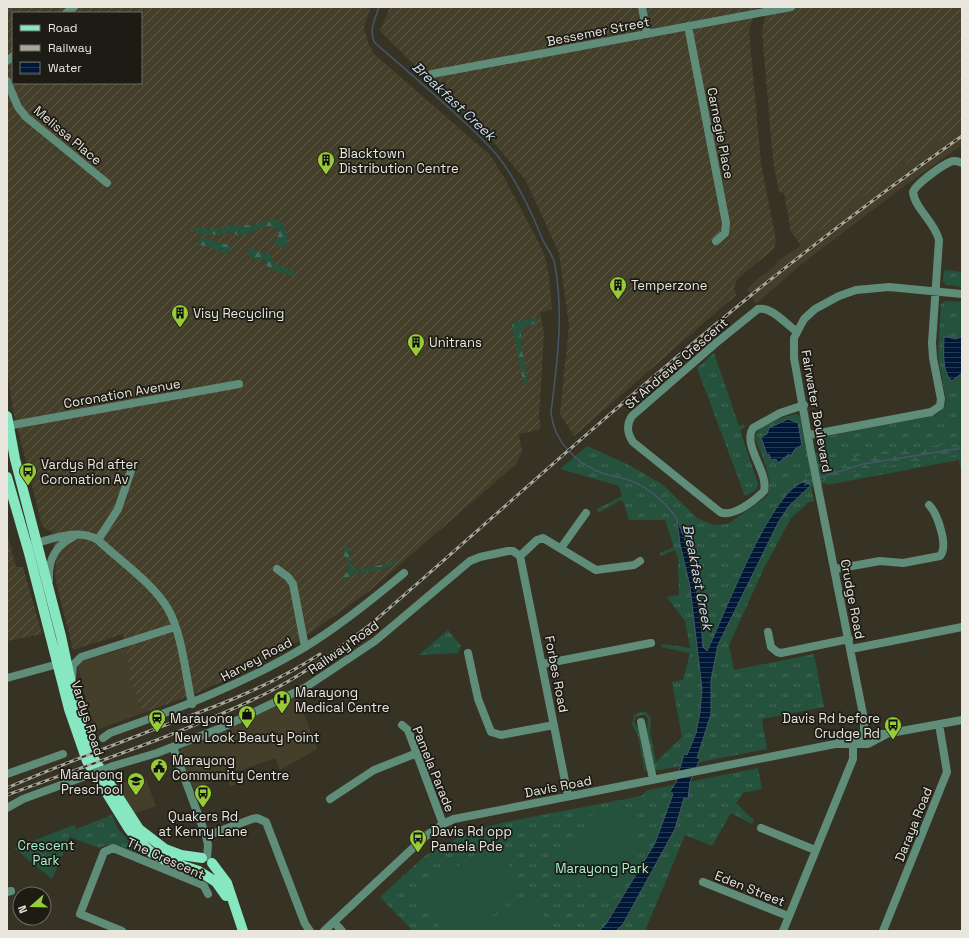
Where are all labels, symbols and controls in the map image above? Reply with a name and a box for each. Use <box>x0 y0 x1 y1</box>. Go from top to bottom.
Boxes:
legend <box>12 12 142 84</box>
street label: Bessemer Street <box>545 13 651 50</box>
text: Road <box>48 20 77 36</box>
text: Railway <box>48 40 92 56</box>
water label: Breakfast Creek <box>409 58 501 145</box>
text: Water <box>48 60 82 76</box>
street label: Carnegie Place <box>703 86 738 180</box>
street label: Melissa Place <box>30 102 105 169</box>
place label: Blacktown Distribution Centre <box>339 145 459 177</box>
building icon: Blacktown Distribution Centre <box>316 150 336 175</box>
building icon: Temperzone <box>608 275 628 300</box>
place label: Temperzone <box>631 277 707 294</box>
building icon: Visy Recycling <box>170 303 190 328</box>
place label: Visy Recycling <box>193 305 284 322</box>
street label: St Andrews Crescent <box>621 314 731 413</box>
building icon: Unitrans <box>406 332 426 357</box>
place label: Unitrans <box>429 334 482 351</box>
street label: Fairwater Boulevard <box>797 349 836 474</box>
street label: Coronation Avenue <box>62 375 182 412</box>
place label: Vardys Rd after Coronation Av <box>41 456 138 488</box>
bus stop icon: Vardys Rd after Coronation Av <box>18 461 38 486</box>
water label: Breakfast Creek <box>679 522 717 633</box>
street label: Crudge Road <box>836 558 869 640</box>
street label: Railway Road <box>304 617 382 678</box>
street label: Harvey Road <box>218 633 295 685</box>
street label: Forbes Road <box>541 634 572 714</box>
street label: Vardys Road <box>67 678 108 758</box>
place label: Marayong Medical Centre <box>295 684 389 716</box>
hospital icon: Marayong Medical Centre <box>272 689 292 714</box>
shop icon: New Look Beauty Point <box>237 704 257 729</box>
station icon: Marayong <box>147 708 167 733</box>
place label: Marayong <box>170 710 233 727</box>
place label: Davis Rd before Crudge Rd <box>782 710 880 742</box>
bus stop icon: Davis Rd before Crudge Rd <box>883 715 903 740</box>
street label: Pamela Parade <box>409 724 459 815</box>
place label: New Look Beauty Point <box>175 729 319 746</box>
place label: Marayong Community Centre <box>172 752 289 784</box>
public building icon: Marayong Community Centre <box>149 757 169 782</box>
place label: Marayong Preschool <box>60 766 123 798</box>
school or university icon: Marayong Preschool <box>126 771 146 796</box>
street label: Davis Road <box>523 772 593 801</box>
bus stop icon: Quakers Rd at Kenny Lane <box>193 783 213 808</box>
street label: Daraya Road <box>891 784 936 864</box>
place label: Quakers Rd at Kenny Lane <box>158 808 248 840</box>
place label: Davis Rd opp Pamela Pde <box>431 823 512 855</box>
bus stop icon: Davis Rd opp Pamela Pde <box>408 828 428 853</box>
street label: The Crescent <box>124 834 207 883</box>
park label: Crescent Park <box>18 837 74 869</box>
park label: Marayong Park <box>555 860 649 877</box>
street label: Eden Street <box>712 867 788 910</box>
north arrow <box>12 886 52 926</box>
text: N <box>15 904 30 915</box>

